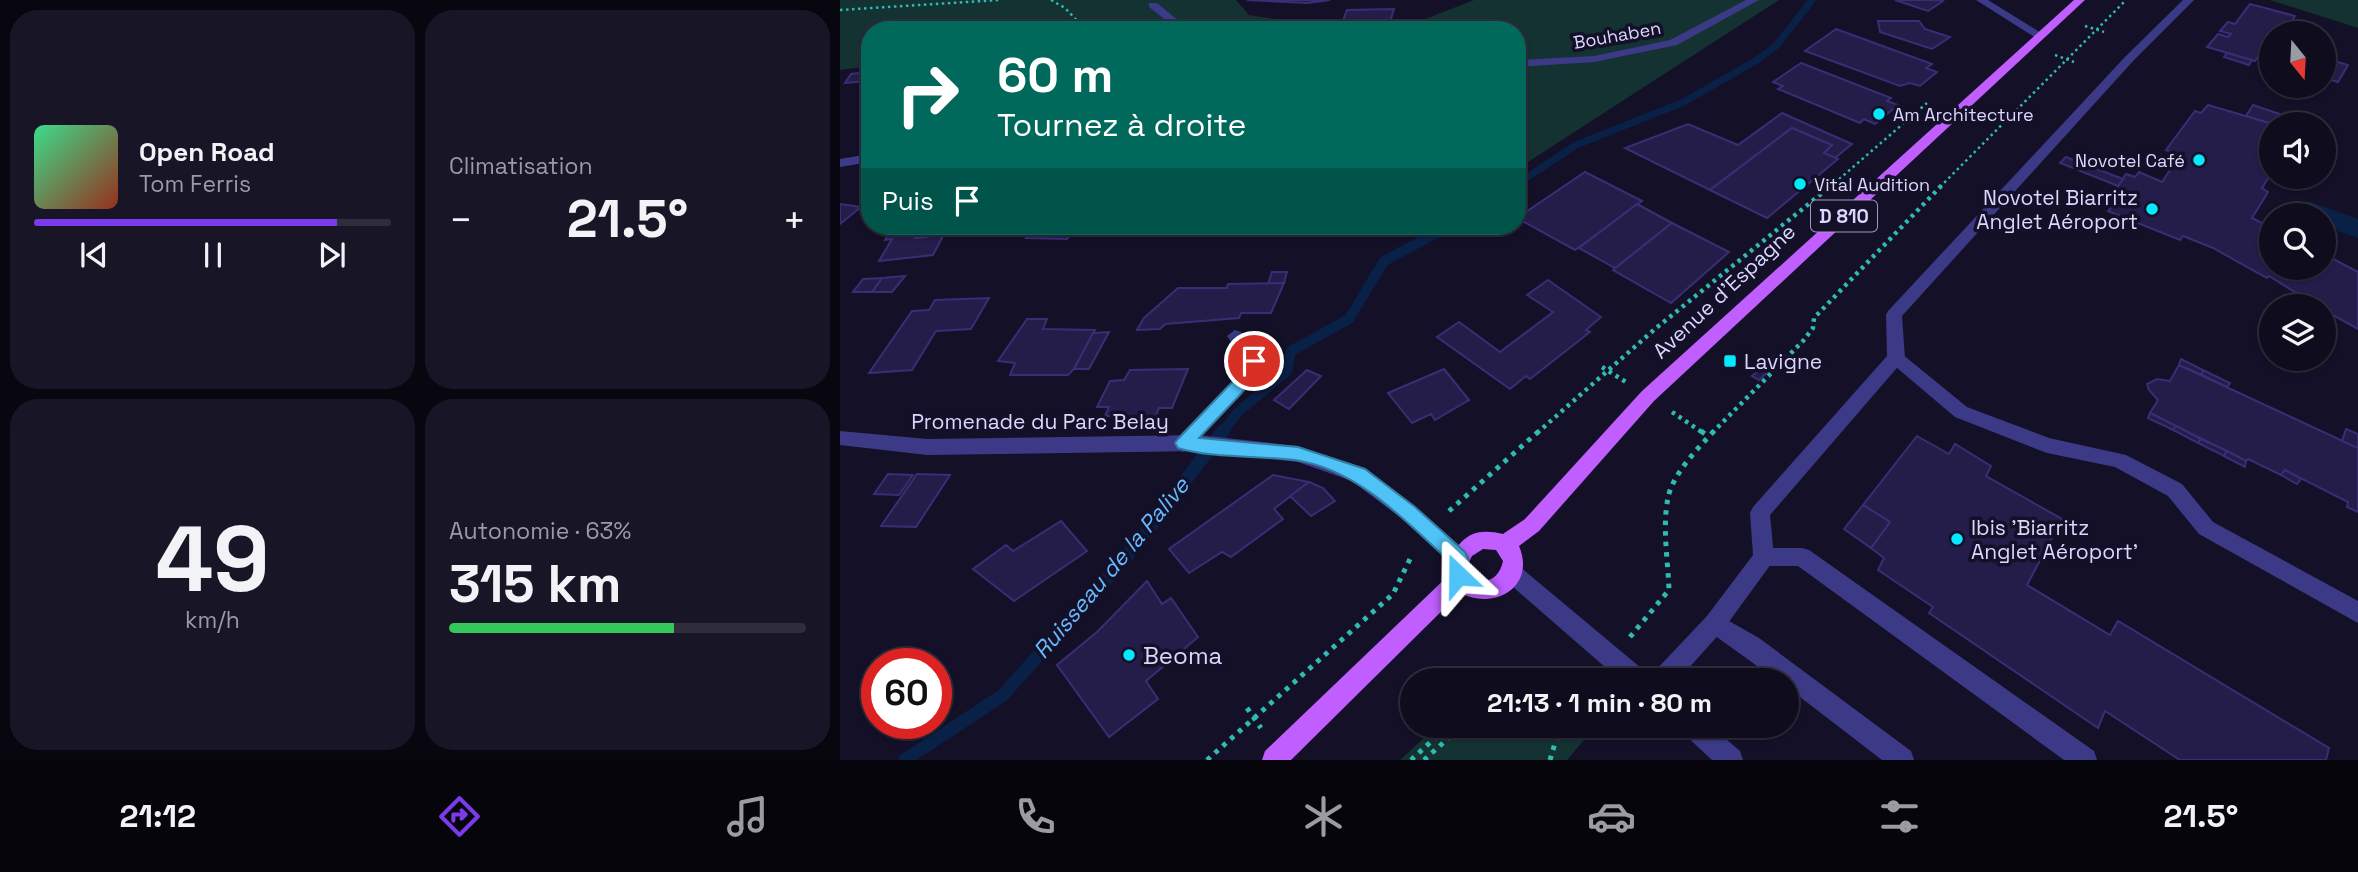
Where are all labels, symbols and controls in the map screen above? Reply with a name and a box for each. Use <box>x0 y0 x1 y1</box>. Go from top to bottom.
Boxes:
street label: Bouhaben <box>1571 16 1663 54</box>
north arrow <box>2259 21 2336 98</box>
map controls <box>2259 21 2336 371</box>
text: 60 m <box>997 44 1113 106</box>
icon: right <box>882 49 973 140</box>
place label: Am Architecture <box>1893 103 2034 126</box>
text: Tournez à droite <box>997 105 1246 145</box>
marker: Am Architecture <box>1871 106 1887 122</box>
button: sound <box>2259 112 2336 189</box>
text: Open Road <box>139 135 275 169</box>
place label: Novotel Café <box>2075 149 2185 172</box>
text: Climatisation <box>449 151 593 181</box>
marker: Novotel Café <box>2191 152 2207 168</box>
text: Tom Ferris <box>139 169 251 199</box>
place label: Vital Audition <box>1814 173 1930 196</box>
marker: Vital Audition <box>1792 176 1808 192</box>
icon: arrive <box>948 182 986 220</box>
text: Puis <box>882 184 934 218</box>
place label: Novotel Biarritz Anglet Aéroport <box>1976 184 2138 235</box>
text: 21.5° <box>567 186 688 252</box>
text: − <box>449 196 473 244</box>
text: + <box>782 196 806 244</box>
road number: D 810 <box>1811 200 1877 232</box>
marker: Novotel Biarritz Anglet Aéroport <box>2144 201 2160 217</box>
button: search <box>2259 203 2336 280</box>
street label: Avenue d'Espagne <box>1647 218 1801 364</box>
icon: previous <box>75 236 113 274</box>
icon: pause <box>194 236 232 274</box>
icon: next <box>313 236 351 274</box>
button: layers <box>2259 294 2336 371</box>
pin <box>1224 331 1284 391</box>
icon: arrive <box>1235 342 1273 380</box>
place label: Lavigne <box>1744 348 1822 375</box>
marker: Lavigne <box>1722 353 1738 369</box>
street label: Promenade du Parc Belay <box>911 408 1169 435</box>
water label: Ruisseau de la Palive <box>1026 470 1197 665</box>
text: 49 <box>155 501 270 618</box>
place label: Ibis 'Biarritz Anglet Aéroport' <box>1971 514 2138 565</box>
text: Autonomie · 63% <box>449 516 631 546</box>
marker: Ibis 'Biarritz Anglet Aéroport' <box>1949 531 1965 547</box>
position arrow <box>1421 538 1495 612</box>
text: 315 km <box>449 551 621 617</box>
text: km/h <box>185 605 240 635</box>
place label: Beoma <box>1143 640 1223 671</box>
marker: Beoma <box>1121 647 1137 663</box>
speed limit sign: 60 <box>861 648 952 739</box>
text: 21:13 · 1 min · 80 m <box>1487 686 1712 720</box>
icon: directions <box>435 792 484 841</box>
icon: music <box>723 792 772 841</box>
icon: phone <box>1011 792 1060 841</box>
icon: climate <box>1299 792 1348 841</box>
icon: car <box>1587 792 1636 841</box>
icon: filters <box>1875 792 1924 841</box>
text: 21:12 <box>120 796 196 836</box>
text: 21.5° <box>2164 796 2238 836</box>

